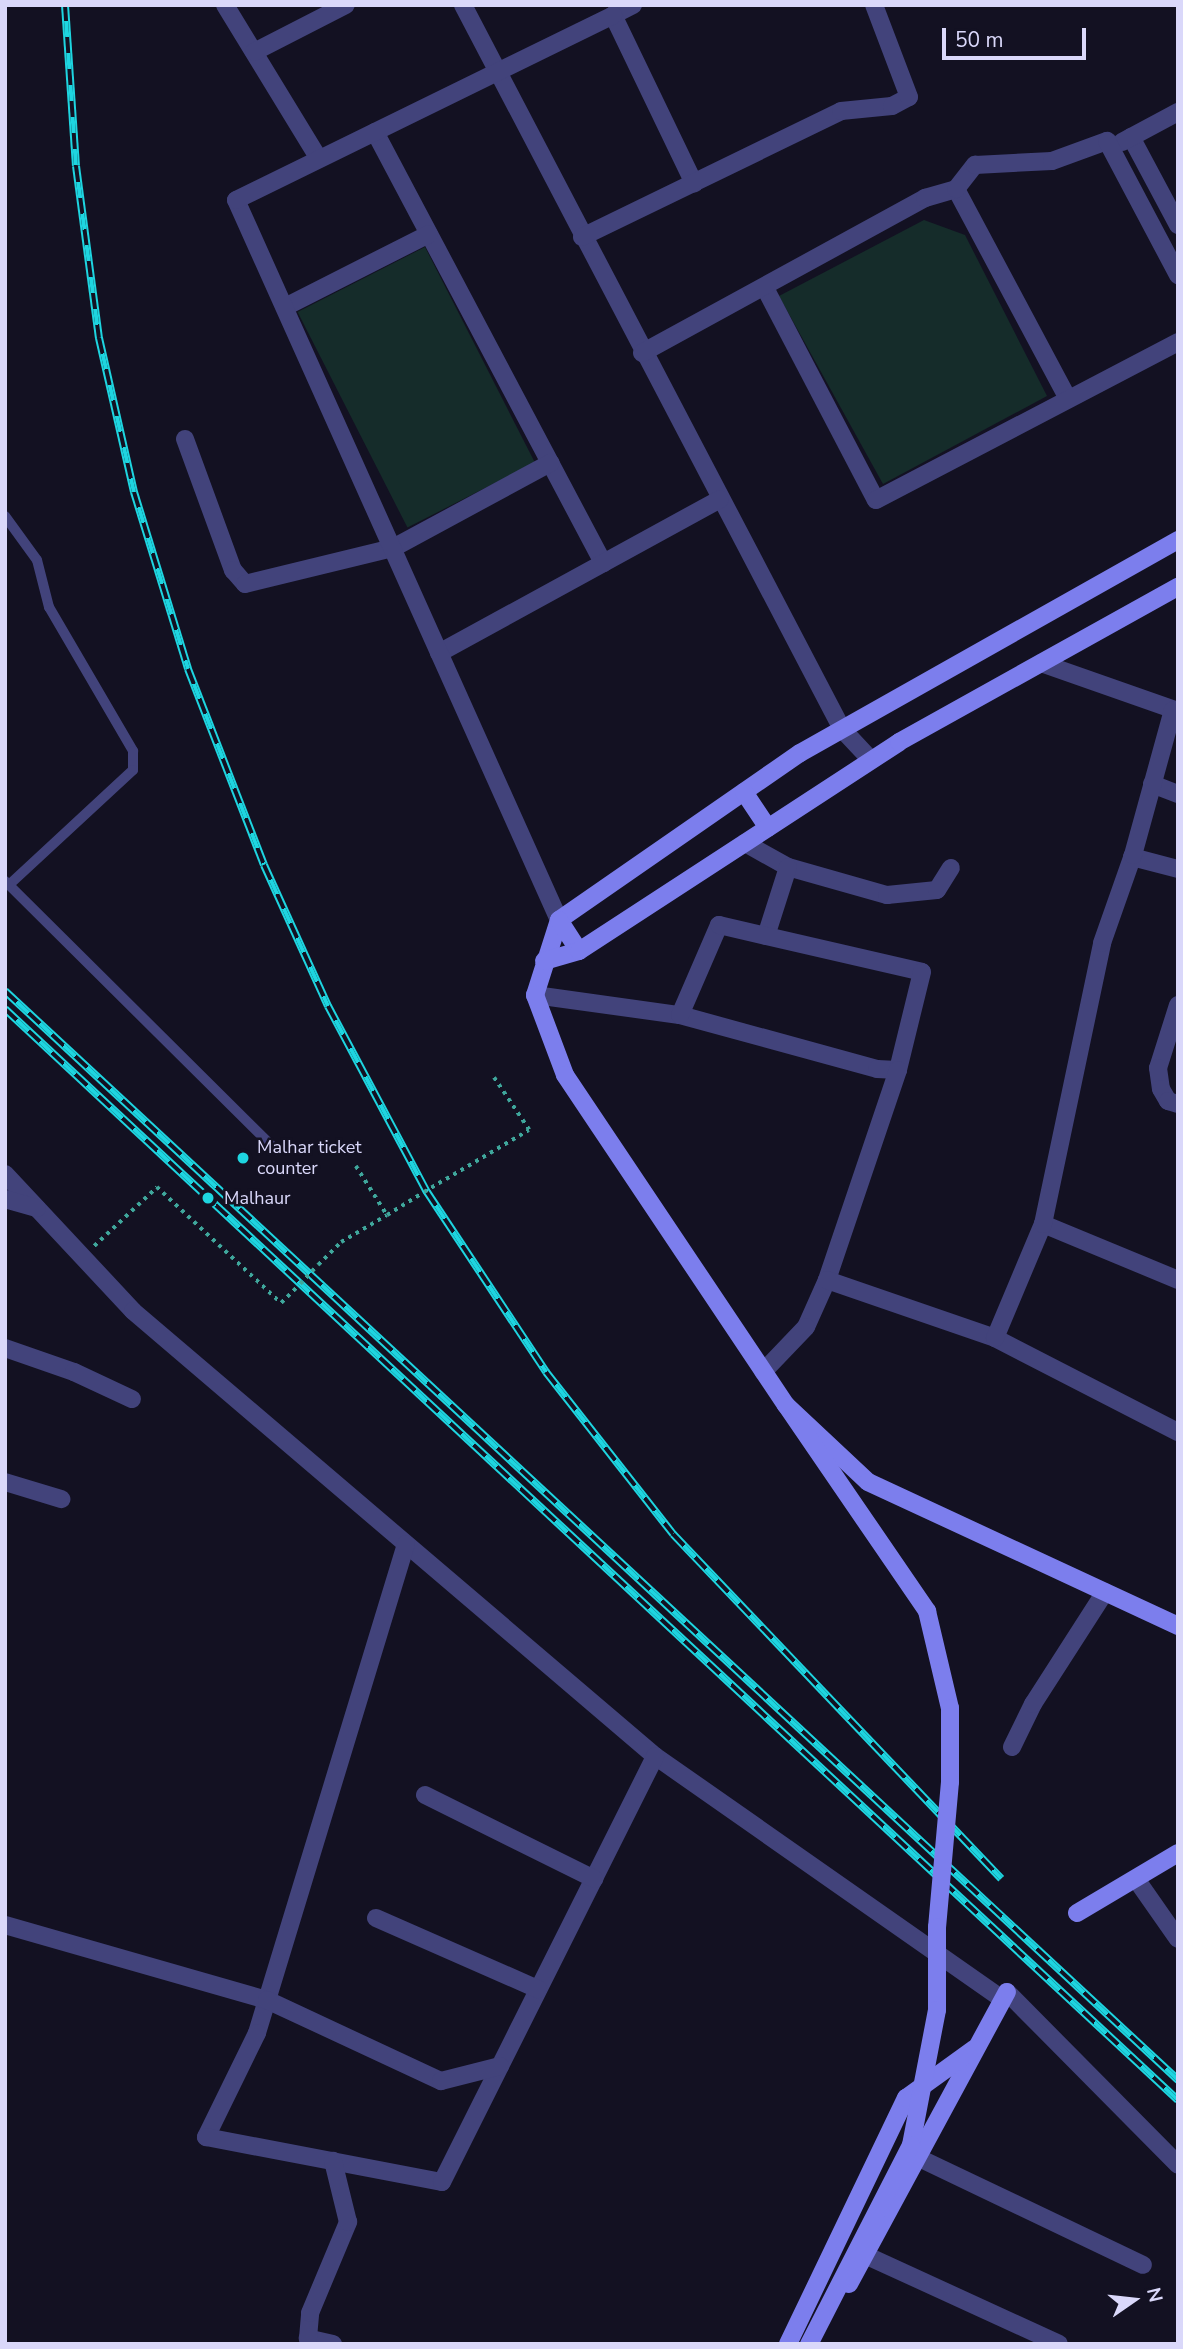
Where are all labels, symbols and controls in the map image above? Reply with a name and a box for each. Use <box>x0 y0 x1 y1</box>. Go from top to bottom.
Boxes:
scale bar <box>945 14 1088 58</box>
text: 50 m <box>955 26 1004 54</box>
place label: Malhar ticket counter <box>257 1137 362 1180</box>
marker: Malhar ticket counter <box>235 1150 251 1166</box>
place label: Malhaur <box>224 1187 291 1209</box>
marker: Malhaur <box>198 1188 218 1208</box>
north arrow <box>1099 2265 1169 2335</box>
text: N <box>1140 2285 1169 2305</box>

